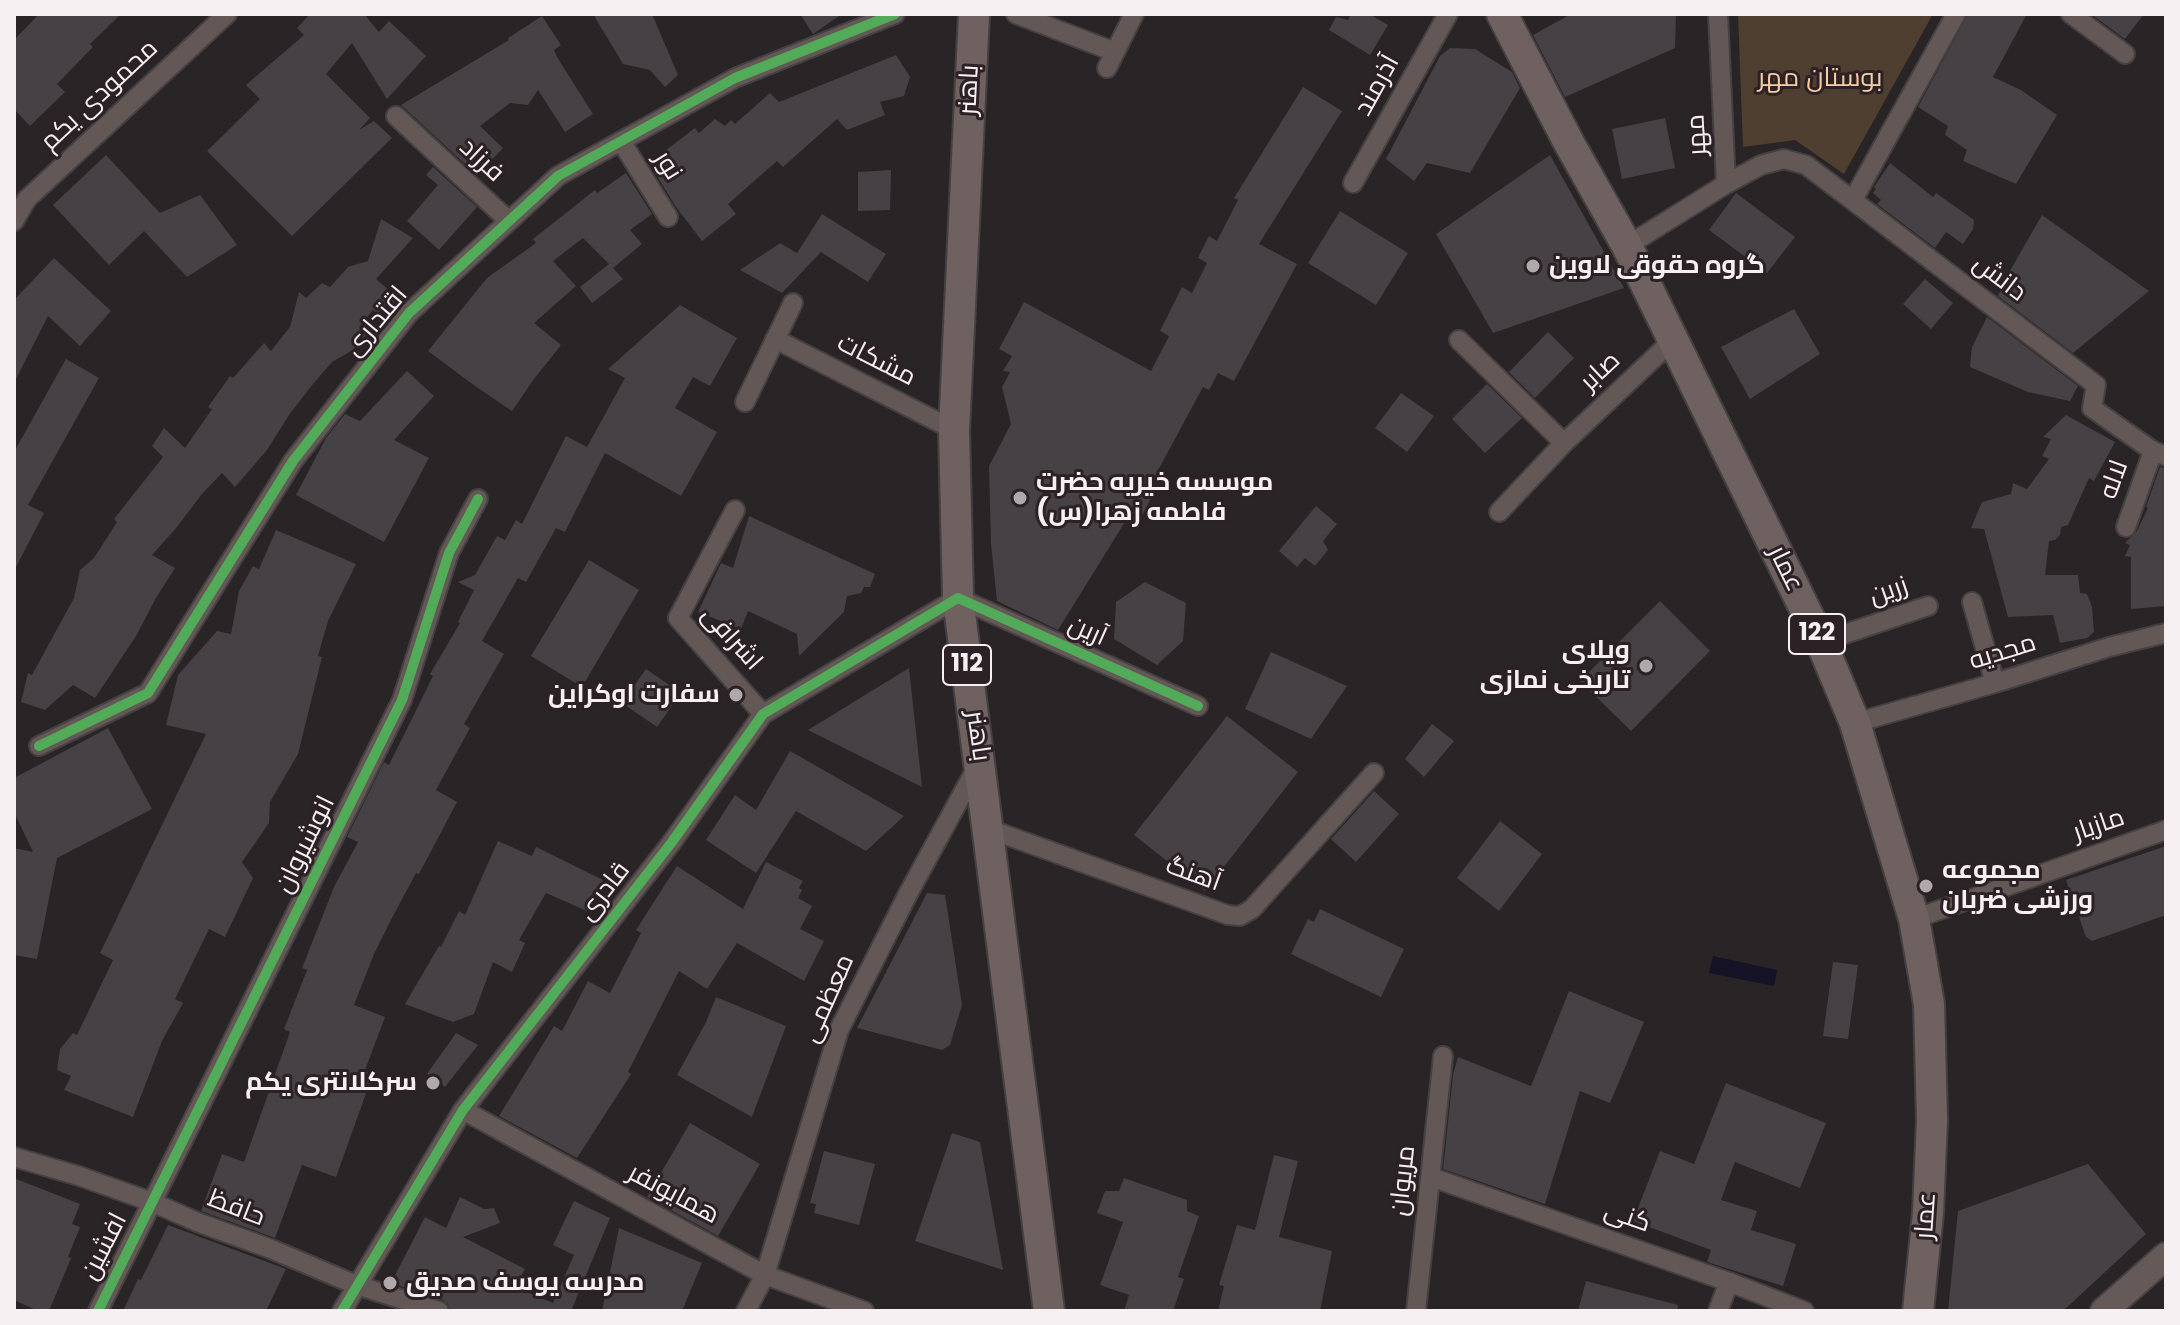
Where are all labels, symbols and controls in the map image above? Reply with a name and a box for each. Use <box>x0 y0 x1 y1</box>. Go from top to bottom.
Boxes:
street label: محمودی یکم <box>35 34 165 158</box>
street label: آذرمند <box>1349 50 1407 122</box>
park label: بوستان مهر <box>1758 63 1882 95</box>
street label: باهنر <box>953 64 987 116</box>
street label: مهر <box>1681 113 1715 157</box>
street label: فرزاد <box>452 133 510 189</box>
street label: نور <box>646 146 688 186</box>
street label: دانش <box>1966 249 2032 309</box>
place label: گروه حقوقی لاوین <box>1549 250 1765 282</box>
marker: گروه حقوقی لاوین <box>1524 257 1542 275</box>
street label: اقتداری <box>339 281 415 363</box>
street label: مشکات <box>831 328 921 394</box>
street label: صابر <box>1574 346 1628 398</box>
street label: لاله <box>2094 456 2136 504</box>
place label: موسسه خیریه حضرت فاطمه زهرا(س) <box>1036 467 1273 528</box>
marker: موسسه خیریه حضرت فاطمه زهرا(س) <box>1011 489 1029 507</box>
street label: عمار <box>1761 541 1809 597</box>
street label: زرین <box>1866 571 1912 613</box>
street label: اشرافی <box>694 600 768 678</box>
street label: آرین <box>1063 610 1111 654</box>
road number: 122 <box>1789 614 1845 654</box>
street label: مجدیه <box>1966 628 2040 678</box>
place label: ویلای تاریخی نمازی <box>1480 635 1630 696</box>
road number: 112 <box>943 645 991 685</box>
marker: ویلای تاریخی نمازی <box>1637 657 1655 675</box>
place label: سفارت اوکراین <box>548 679 720 711</box>
marker: سفارت اوکراین <box>727 686 745 704</box>
street label: باهنر <box>958 709 996 763</box>
street label: انوشیروان <box>269 791 343 899</box>
street label: مازیار <box>2069 803 2129 849</box>
street label: آهنگ <box>1161 851 1225 899</box>
place label: مجموعه ورزشی ضربان <box>1942 855 2093 916</box>
street label: قادری <box>572 856 638 928</box>
marker: مجموعه ورزشی ضربان <box>1917 877 1935 895</box>
street label: معظمی <box>796 950 862 1048</box>
place label: سرکلانتری یکم <box>245 1067 417 1099</box>
marker: سرکلانتری یکم <box>424 1074 442 1092</box>
street label: مریوان <box>1385 1144 1423 1218</box>
street label: همایونفر <box>622 1158 724 1232</box>
street label: حافظ <box>203 1184 269 1234</box>
street label: عمار <box>1910 1191 1944 1241</box>
street label: کنی <box>1600 1196 1654 1240</box>
street label: افشین <box>75 1208 135 1286</box>
place label: مدرسه یوسف صدیق <box>406 1267 644 1299</box>
marker: مدرسه یوسف صدیق <box>381 1274 399 1292</box>

